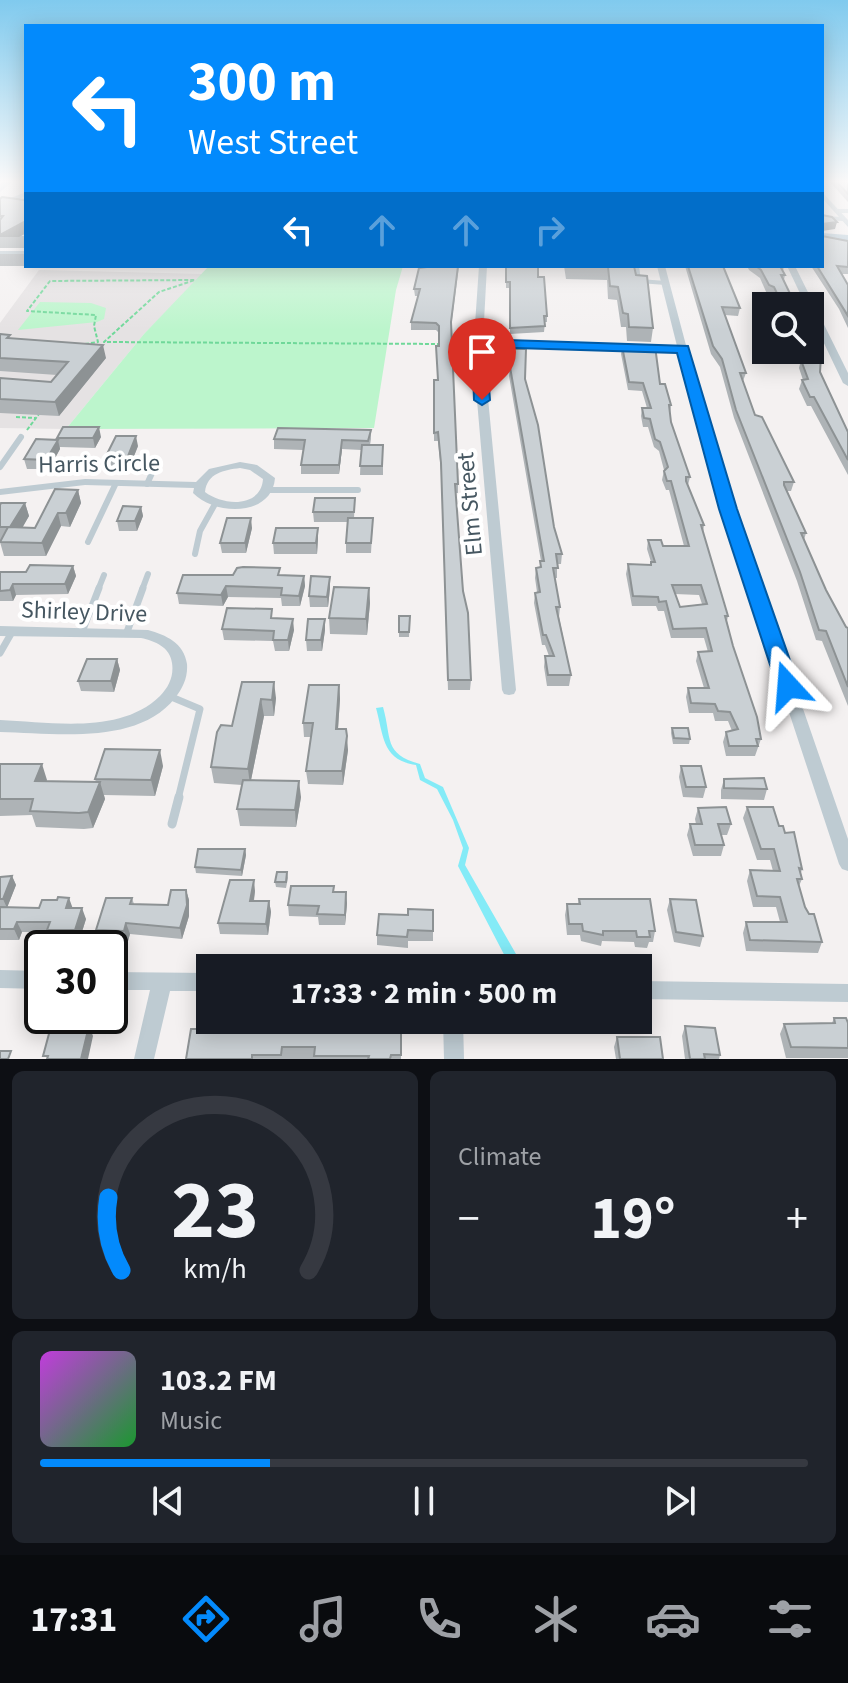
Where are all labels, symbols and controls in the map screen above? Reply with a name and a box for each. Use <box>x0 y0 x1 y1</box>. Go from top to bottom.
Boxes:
text: 300 m <box>188 43 336 122</box>
icon: left <box>56 56 160 160</box>
text: West Street <box>188 117 358 168</box>
icon: left <box>276 208 320 252</box>
icon: ahead <box>360 208 404 252</box>
icon: ahead <box>444 208 488 252</box>
icon: right <box>528 208 572 252</box>
map controls <box>752 292 824 364</box>
button: search <box>752 292 824 364</box>
pin <box>448 318 516 400</box>
icon: arrive <box>460 330 504 374</box>
street label: Harris Circle <box>38 445 160 483</box>
street label: Elm Street <box>448 451 492 557</box>
street label: Shirley Drive <box>20 592 148 632</box>
position arrow <box>746 644 830 728</box>
speed limit sign: 30 <box>24 930 128 1034</box>
text: 17:33 · 2 min · 500 m <box>291 972 557 1015</box>
text: Climate <box>458 1138 542 1175</box>
text: 23 <box>171 1152 259 1270</box>
text: 19° <box>590 1177 676 1262</box>
text: − <box>458 1188 480 1251</box>
text: + <box>786 1188 808 1251</box>
text: km/h <box>183 1249 247 1289</box>
text: 103.2 FM <box>160 1359 277 1402</box>
text: Music <box>160 1402 222 1439</box>
icon: previous <box>146 1479 190 1523</box>
icon: pause <box>402 1479 446 1523</box>
icon: next <box>658 1479 702 1523</box>
icon: directions <box>178 1591 234 1647</box>
icon: music <box>295 1591 351 1647</box>
icon: phone <box>411 1591 467 1647</box>
icon: climate <box>528 1591 584 1647</box>
icon: car <box>645 1591 701 1647</box>
icon: filters <box>762 1591 818 1647</box>
text: 17:31 <box>30 1594 117 1645</box>

